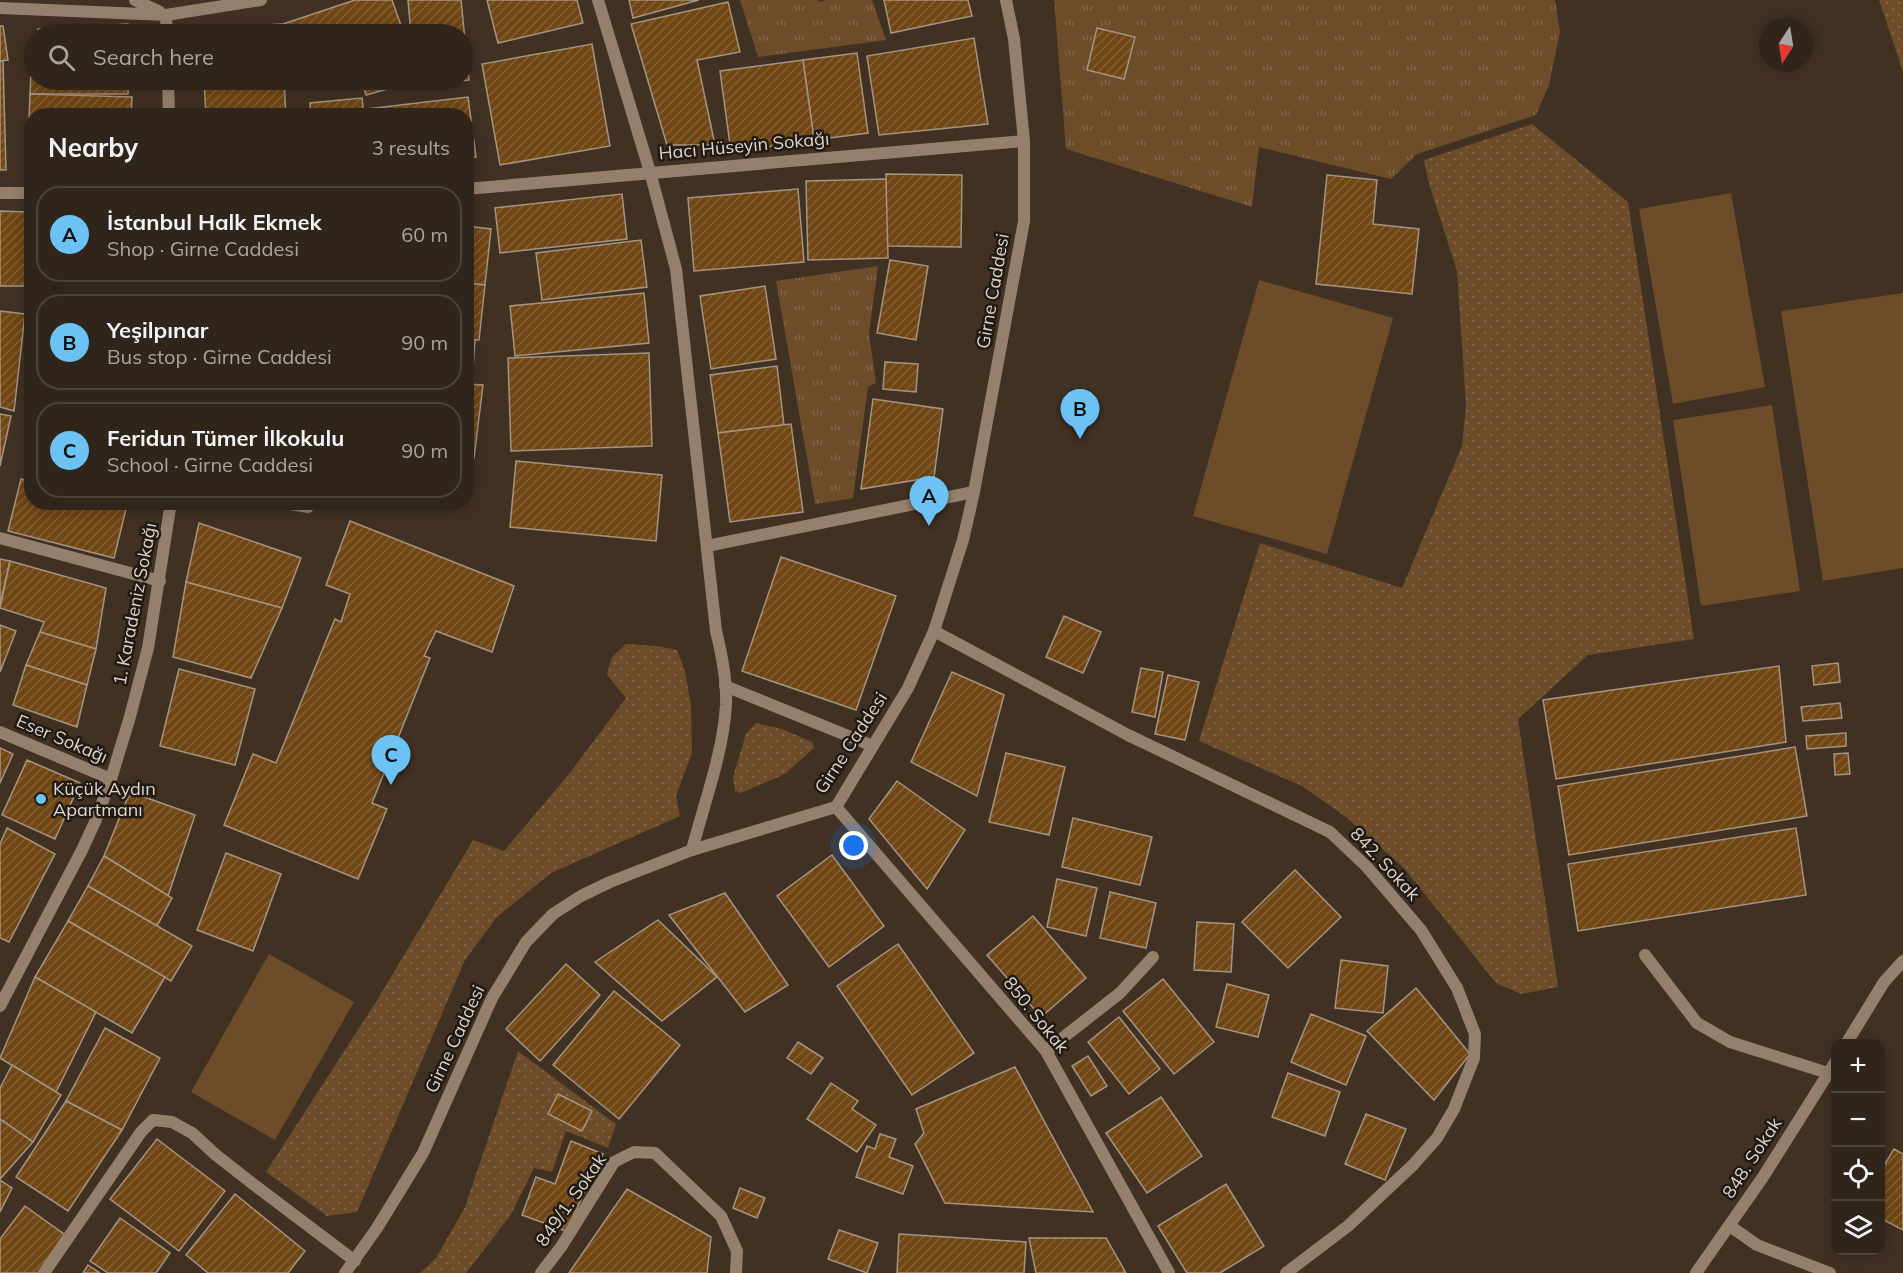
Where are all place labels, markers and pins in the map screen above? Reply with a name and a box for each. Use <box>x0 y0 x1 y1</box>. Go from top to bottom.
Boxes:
pin: B <box>1060 390 1100 439</box>
pin: A <box>910 476 948 526</box>
pin: C <box>372 736 410 785</box>
place label: Küçük Aydın Apartmanı <box>53 777 156 821</box>
marker: Küçük Aydın Apartmanı <box>34 792 48 806</box>

